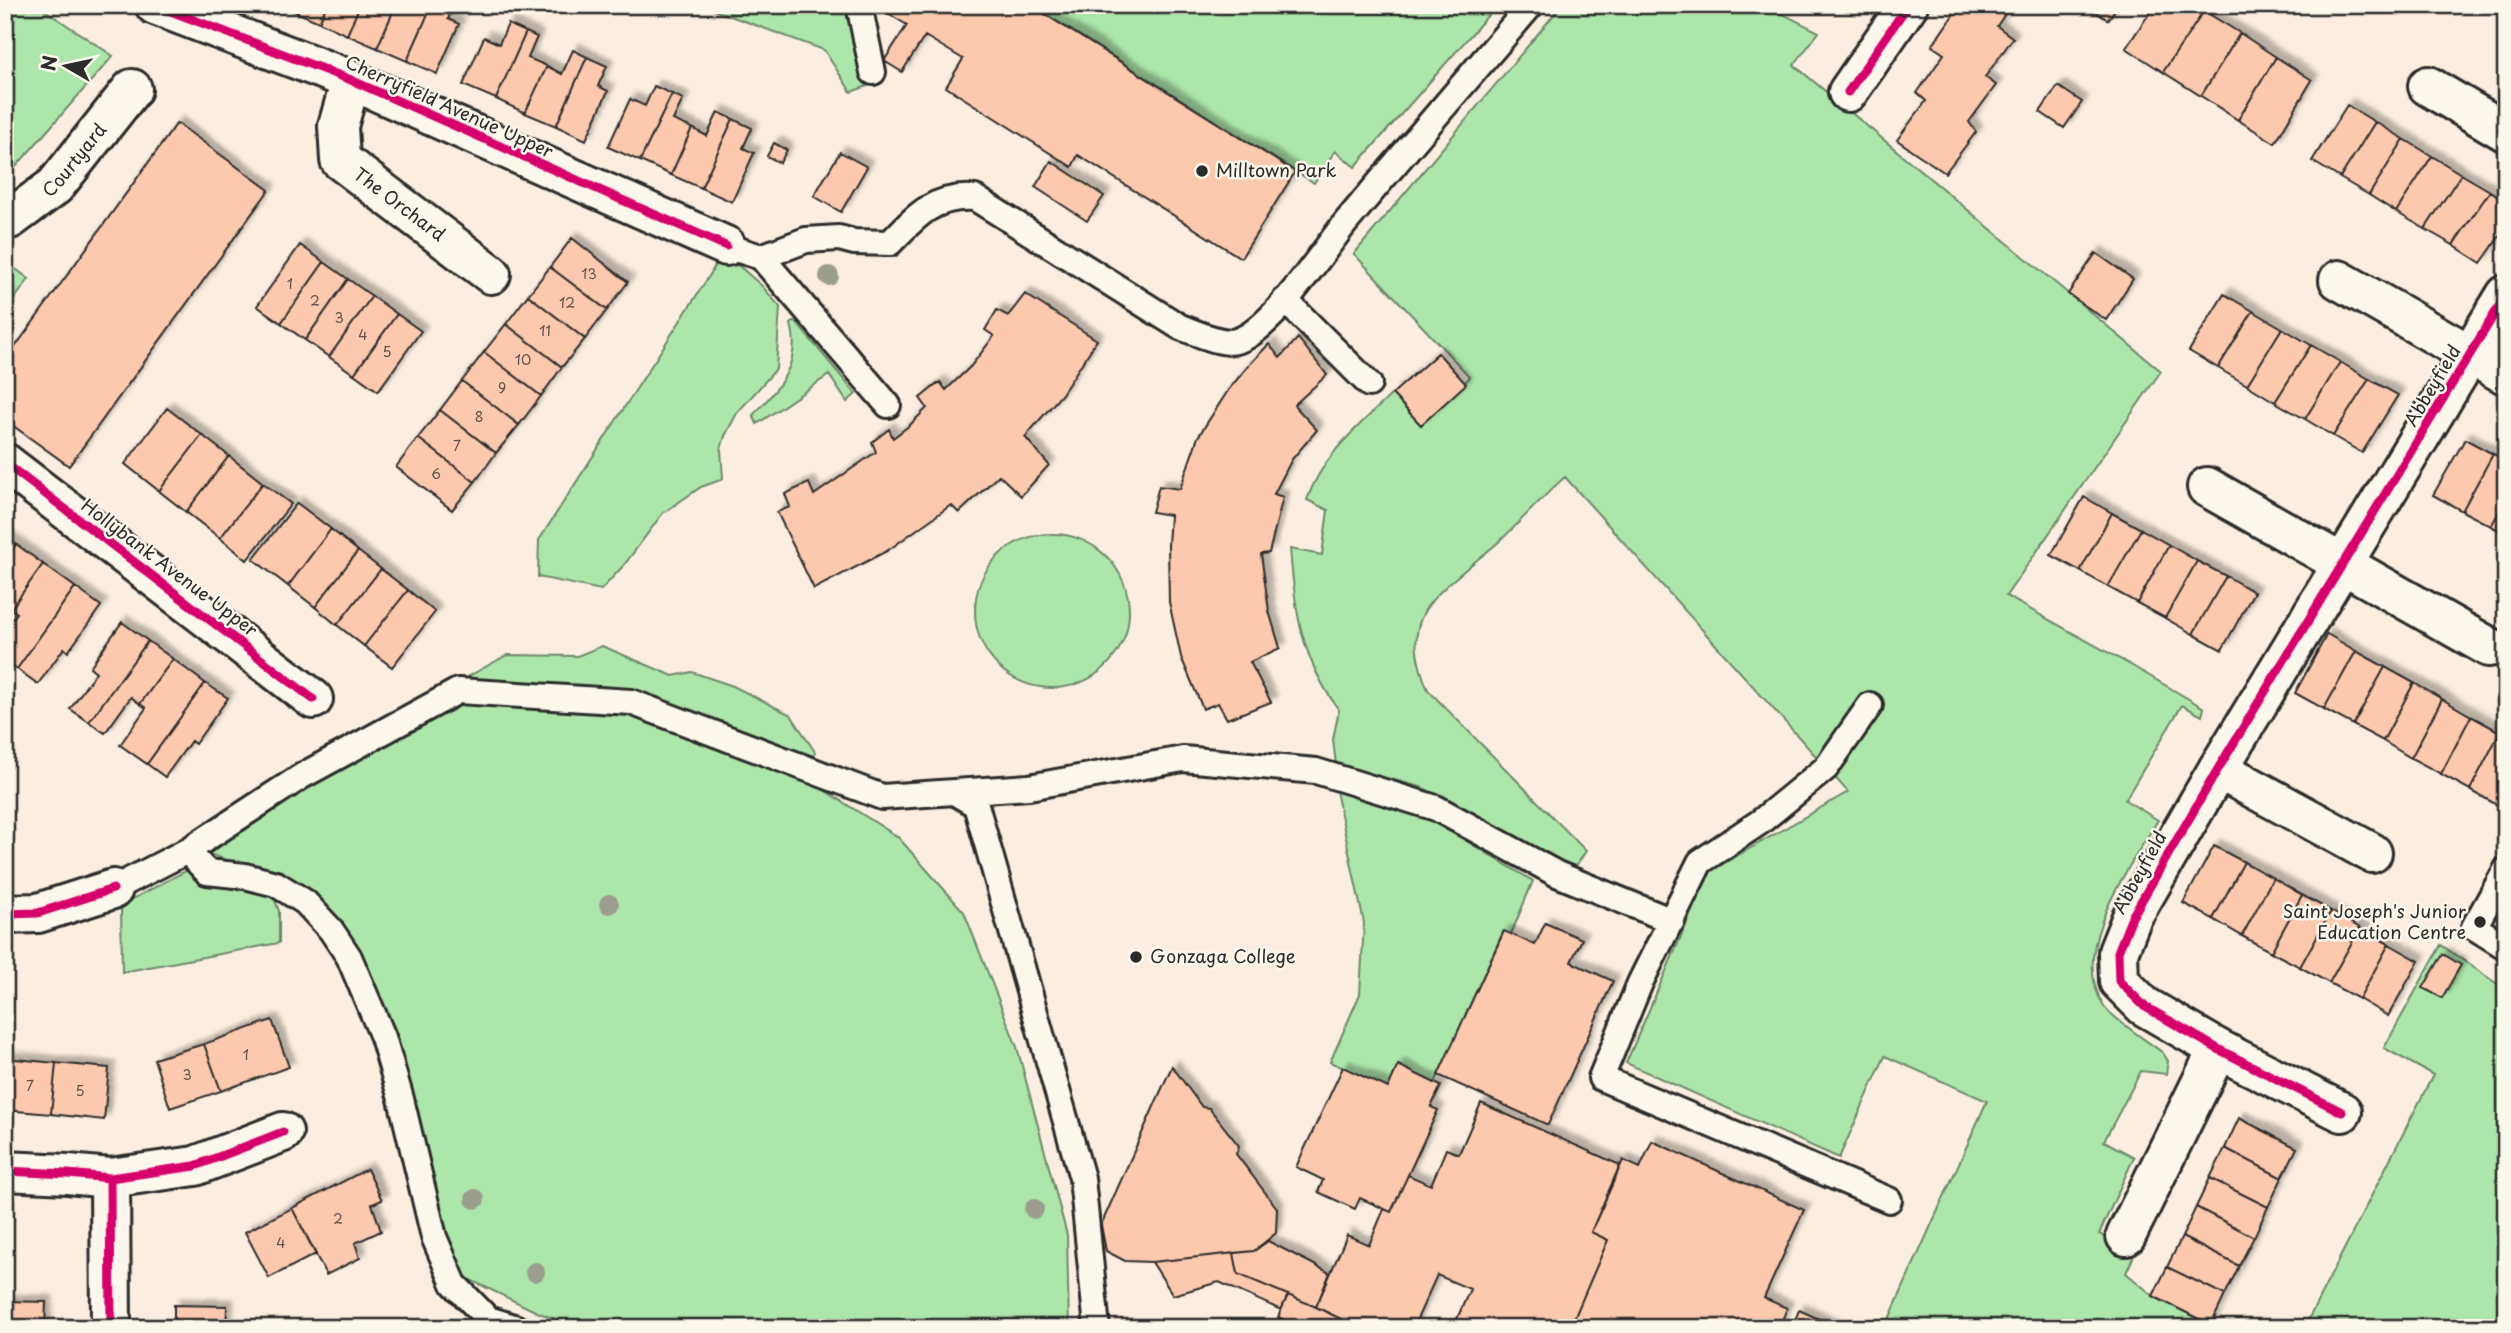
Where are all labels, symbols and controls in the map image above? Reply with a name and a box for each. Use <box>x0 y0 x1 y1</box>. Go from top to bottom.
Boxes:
north arrow <box>32 32 102 102</box>
street label: Cherryfield Avenue Upper <box>341 48 559 164</box>
text: N <box>33 54 63 73</box>
street label: Courtyard <box>36 117 112 203</box>
place label: Milltown Park <box>1216 156 1336 183</box>
street label: The Orchard <box>348 160 452 247</box>
marker: Milltown Park <box>1194 163 1210 179</box>
house number: 13 <box>581 263 597 284</box>
house number: 1 <box>287 273 293 294</box>
house number: 2 <box>310 290 320 311</box>
house number: 12 <box>559 292 575 313</box>
house number: 3 <box>334 307 344 328</box>
house number: 11 <box>539 320 551 341</box>
house number: 4 <box>358 324 368 345</box>
street label: Abbeyfield <box>2397 339 2467 431</box>
house number: 5 <box>382 341 392 362</box>
house number: 10 <box>515 349 531 370</box>
house number: 9 <box>498 377 506 398</box>
house number: 8 <box>475 406 483 427</box>
house number: 7 <box>453 435 461 456</box>
house number: 6 <box>431 463 441 484</box>
street label: Hollybank Avenue Upper <box>76 491 264 643</box>
street label: Abbeyfield <box>2105 826 2172 918</box>
place label: Saint Joseph's Junior Education Centre <box>2283 897 2467 945</box>
marker: Saint Joseph's Junior Education Centre <box>2472 914 2488 930</box>
place label: Gonzaga College <box>1150 942 1296 969</box>
marker: Gonzaga College <box>1128 949 1144 965</box>
house number: 1 <box>243 1044 249 1065</box>
house number: 3 <box>182 1064 192 1085</box>
house number: 7 <box>26 1075 34 1096</box>
house number: 5 <box>75 1080 85 1101</box>
house number: 2 <box>333 1208 343 1229</box>
house number: 4 <box>276 1232 286 1253</box>

